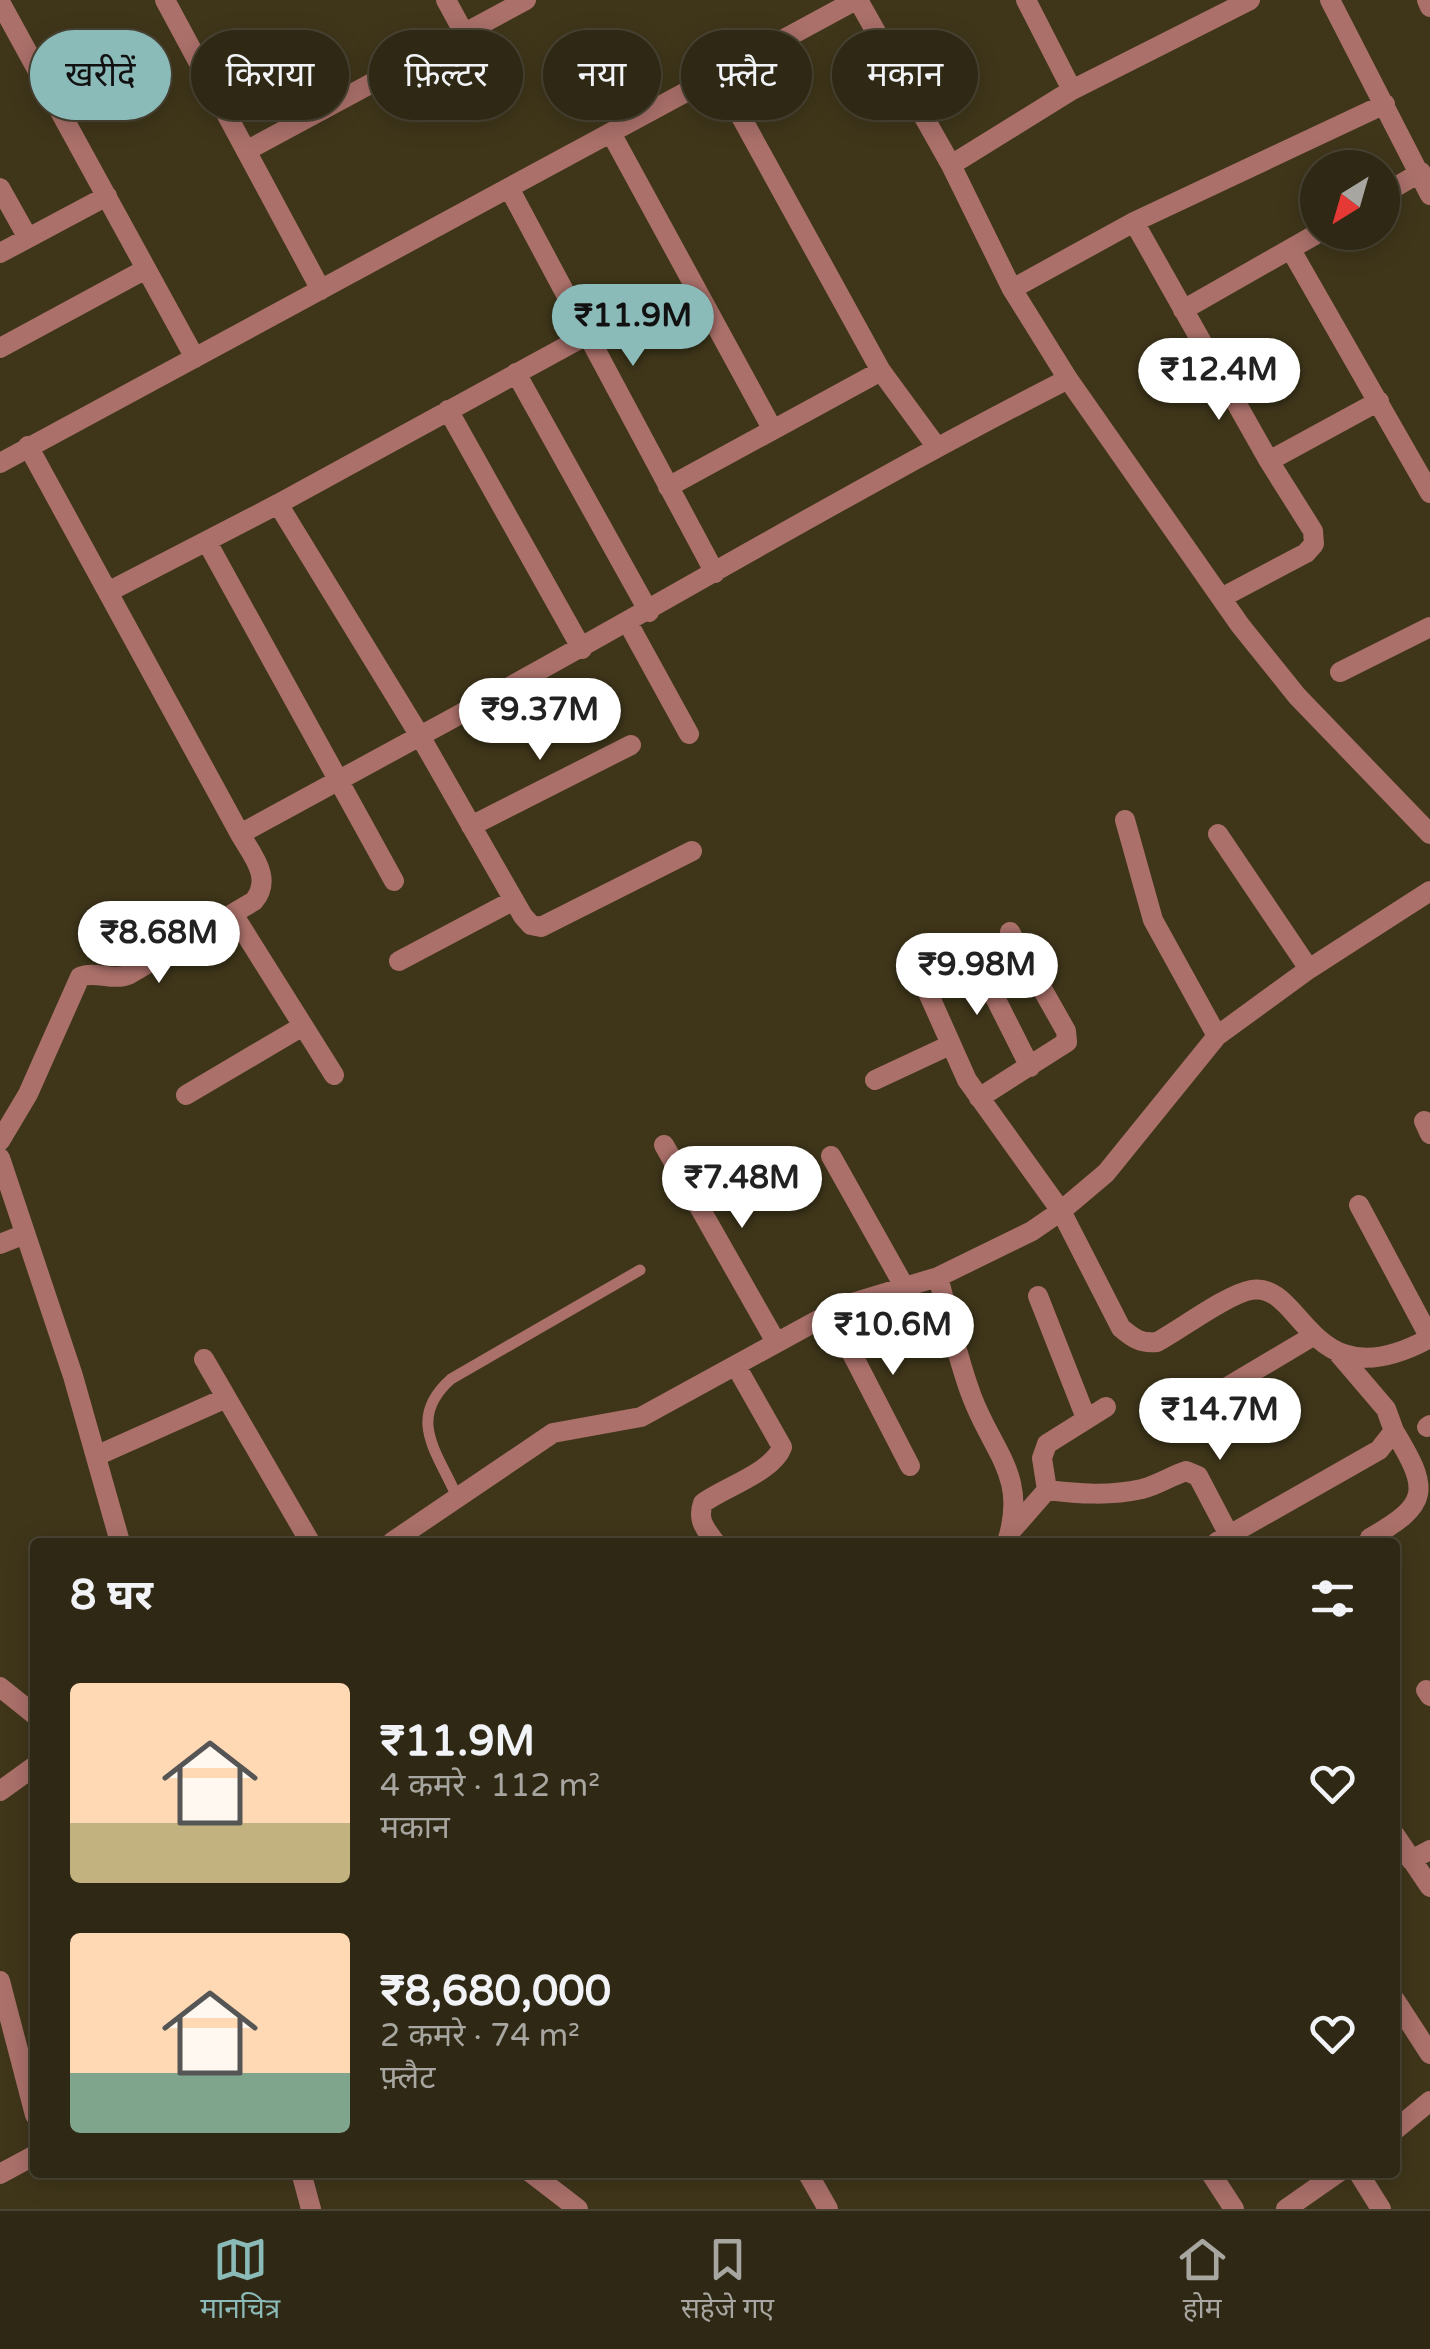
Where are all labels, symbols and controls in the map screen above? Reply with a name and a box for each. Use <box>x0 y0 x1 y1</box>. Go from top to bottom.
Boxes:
chip: खरीदें <box>30 30 171 120</box>
chip: किराया <box>191 30 349 120</box>
chip: फ़िल्टर <box>369 30 523 120</box>
chip: नया <box>543 30 661 120</box>
chip: फ़्लैट <box>681 30 812 120</box>
chip: मकान <box>832 30 978 120</box>
north arrow <box>1300 150 1400 250</box>
map controls <box>1300 150 1400 250</box>
pin: ₹11.9M <box>552 284 714 369</box>
text: ₹11.9M <box>574 297 692 335</box>
pin: ₹12.4M <box>1138 338 1300 423</box>
text: ₹12.4M <box>1160 351 1278 389</box>
pin: ₹9.37M <box>459 678 621 763</box>
text: ₹9.37M <box>481 691 599 729</box>
pin: ₹8.68M <box>78 901 240 986</box>
text: ₹8.68M <box>100 914 218 952</box>
pin: ₹9.98M <box>896 933 1058 1018</box>
text: ₹9.98M <box>918 946 1036 984</box>
pin: ₹7.48M <box>661 1146 823 1231</box>
text: ₹7.48M <box>684 1159 800 1197</box>
pin: ₹10.6M <box>812 1293 974 1378</box>
text: ₹10.6M <box>834 1306 952 1344</box>
pin: ₹14.7M <box>1139 1378 1301 1463</box>
text: ₹14.7M <box>1161 1391 1279 1429</box>
text: 8 घर <box>70 1570 153 1621</box>
icon: filters <box>1305 1571 1360 1626</box>
text: ₹11.9M <box>380 1716 535 1767</box>
icon: home <box>150 1723 270 1843</box>
icon: heart <box>1305 1756 1360 1811</box>
text: 4 कमरे · 112 m² <box>380 1767 600 1805</box>
text: मकान <box>380 1809 450 1847</box>
text: ₹8,680,000 <box>380 1966 611 2017</box>
icon: home <box>150 1973 270 2093</box>
icon: heart <box>1305 2006 1360 2061</box>
text: 2 कमरे · 74 m² <box>380 2017 580 2055</box>
text: फ़्लैट <box>380 2059 435 2097</box>
tab: मानचित्र <box>200 2232 280 2329</box>
tab: सहेजे गए <box>681 2232 774 2329</box>
tab: होम <box>1175 2232 1230 2329</box>

